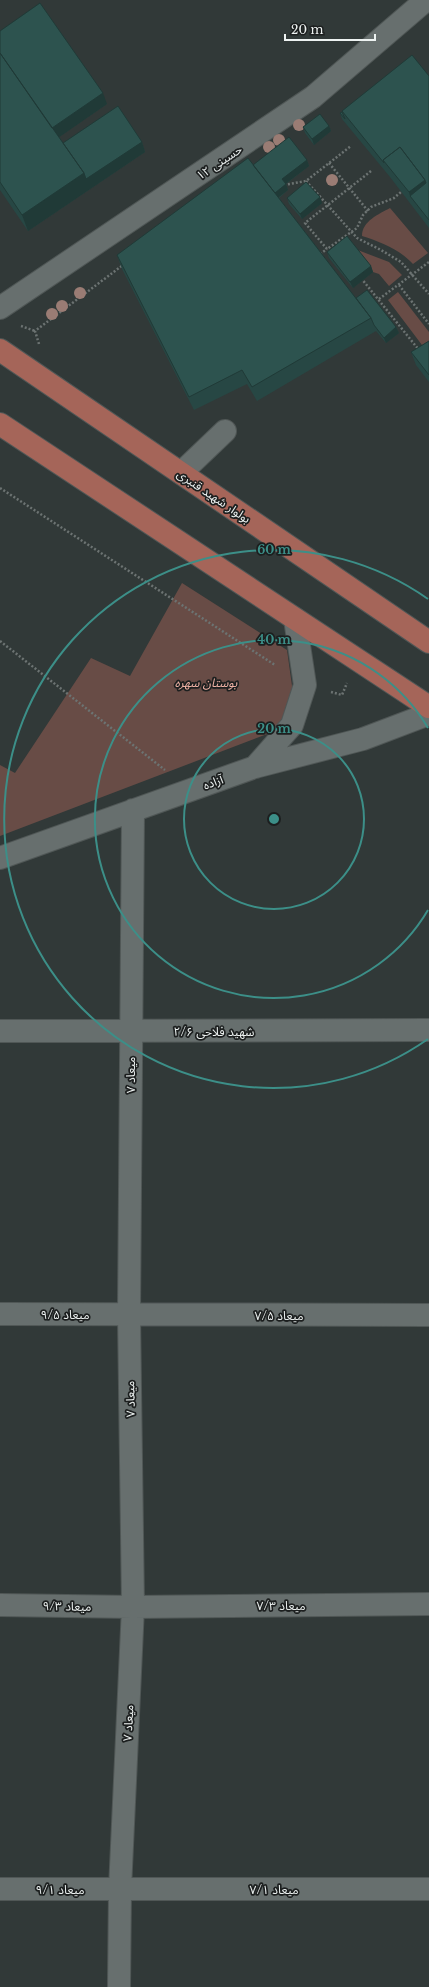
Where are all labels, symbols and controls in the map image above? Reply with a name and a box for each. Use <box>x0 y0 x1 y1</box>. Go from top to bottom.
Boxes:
scale bar <box>285 16 375 42</box>
text: 20 m <box>291 22 323 37</box>
street label: حسینی ۱۲ <box>193 141 245 183</box>
street label: بولوار شهید قنبری <box>174 466 254 526</box>
text: 60 m <box>257 542 292 557</box>
text: 40 m <box>257 632 291 647</box>
park label: بوستان سهره <box>175 675 238 690</box>
text: 20 m <box>257 721 291 736</box>
street label: آزاده <box>201 771 226 793</box>
centre of rings <box>267 812 281 826</box>
street label: شهید فلاحی ۲/۶ <box>174 1024 254 1039</box>
street label: میعاد ۷ <box>123 1057 138 1093</box>
street label: میعاد ۹/۵ <box>41 1307 89 1322</box>
street label: میعاد ۷/۵ <box>255 1308 303 1323</box>
street label: میعاد ۷ <box>122 1381 138 1417</box>
street label: میعاد ۹/۳ <box>42 1598 92 1614</box>
street label: میعاد ۷/۳ <box>257 1598 305 1613</box>
street label: میعاد ۷ <box>120 1704 137 1742</box>
street label: میعاد ۹/۱ <box>36 1882 84 1897</box>
street label: میعاد ۷/۱ <box>250 1882 298 1897</box>

